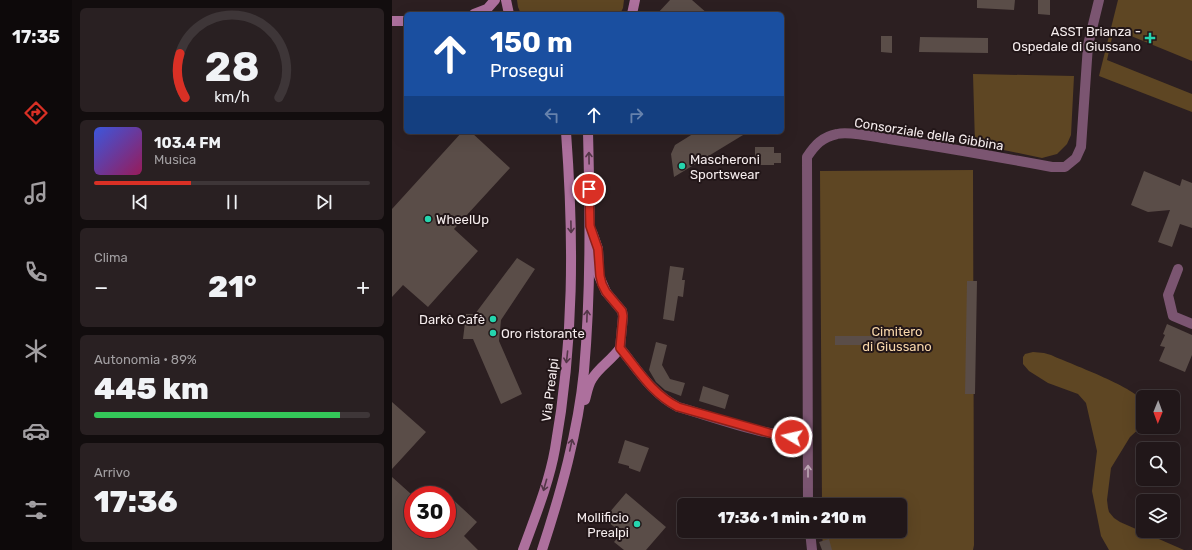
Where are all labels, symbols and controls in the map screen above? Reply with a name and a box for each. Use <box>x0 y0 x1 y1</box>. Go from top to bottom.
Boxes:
place label: ASST Brianza - Ospedale di Giussano <box>1012 24 1141 54</box>
text: 17:35 <box>12 26 60 48</box>
text: 150 m <box>490 26 573 59</box>
icon: ahead <box>424 28 476 80</box>
marker: ASST Brianza - Ospedale di Giussano <box>1144 32 1156 44</box>
text: 28 <box>204 42 260 91</box>
text: Prosegui <box>490 60 564 82</box>
text: km/h <box>214 89 250 106</box>
icon: directions <box>22 99 50 127</box>
icon: left <box>541 104 563 126</box>
icon: ahead <box>583 104 605 126</box>
icon: right <box>625 104 647 126</box>
street label: Consorziale della Gibbina <box>853 115 1005 153</box>
text: 103.4 FM <box>154 134 221 152</box>
text: Musica <box>154 152 196 167</box>
one-way arrow <box>585 152 593 165</box>
place label: Mascheroni Sportswear <box>690 152 760 182</box>
marker: Mascheroni Sportswear <box>677 161 687 171</box>
pin <box>572 172 606 206</box>
icon: arrive <box>578 178 600 200</box>
icon: music <box>22 179 50 207</box>
icon: previous <box>129 191 151 213</box>
icon: pause <box>221 191 243 213</box>
icon: next <box>313 191 335 213</box>
place label: WheelUp <box>436 212 489 227</box>
marker: WheelUp <box>423 214 433 224</box>
one-way arrow <box>568 220 575 233</box>
text: Clima <box>94 250 128 265</box>
icon: phone <box>22 258 50 286</box>
text: 21° <box>208 269 257 305</box>
text: − <box>94 274 108 301</box>
text: + <box>356 274 370 301</box>
one-way arrow <box>583 310 590 323</box>
place label: Darkò Cafè <box>419 312 485 327</box>
marker: Darkò Cafè <box>488 314 498 324</box>
park label: Cimitero di Giussano <box>862 324 932 354</box>
place label: Oro ristorante <box>501 326 585 341</box>
marker: Oro ristorante <box>488 328 498 338</box>
icon: climate <box>22 337 50 365</box>
one-way arrow <box>563 350 571 363</box>
text: Autonomia · 89% <box>94 352 197 367</box>
street label: Via Prealpi <box>539 357 561 423</box>
text: 445 km <box>94 371 209 407</box>
north arrow <box>1136 390 1180 434</box>
map controls <box>1136 390 1180 538</box>
position arrow <box>771 416 813 458</box>
icon: car <box>22 417 50 445</box>
one-way arrow <box>568 439 576 452</box>
button: search <box>1136 442 1180 486</box>
text: Arrivo <box>94 465 130 480</box>
one-way arrow <box>804 465 812 478</box>
one-way arrow <box>541 478 548 491</box>
text: 17:36 <box>94 484 178 520</box>
speed limit sign: 30 <box>404 486 456 538</box>
button: layers <box>1136 494 1180 538</box>
icon: filters <box>22 496 50 524</box>
text: 17:36 · 1 min · 210 m <box>718 509 866 527</box>
place label: Mollificio Prealpi <box>577 510 629 540</box>
marker: Mollificio Prealpi <box>632 519 642 529</box>

